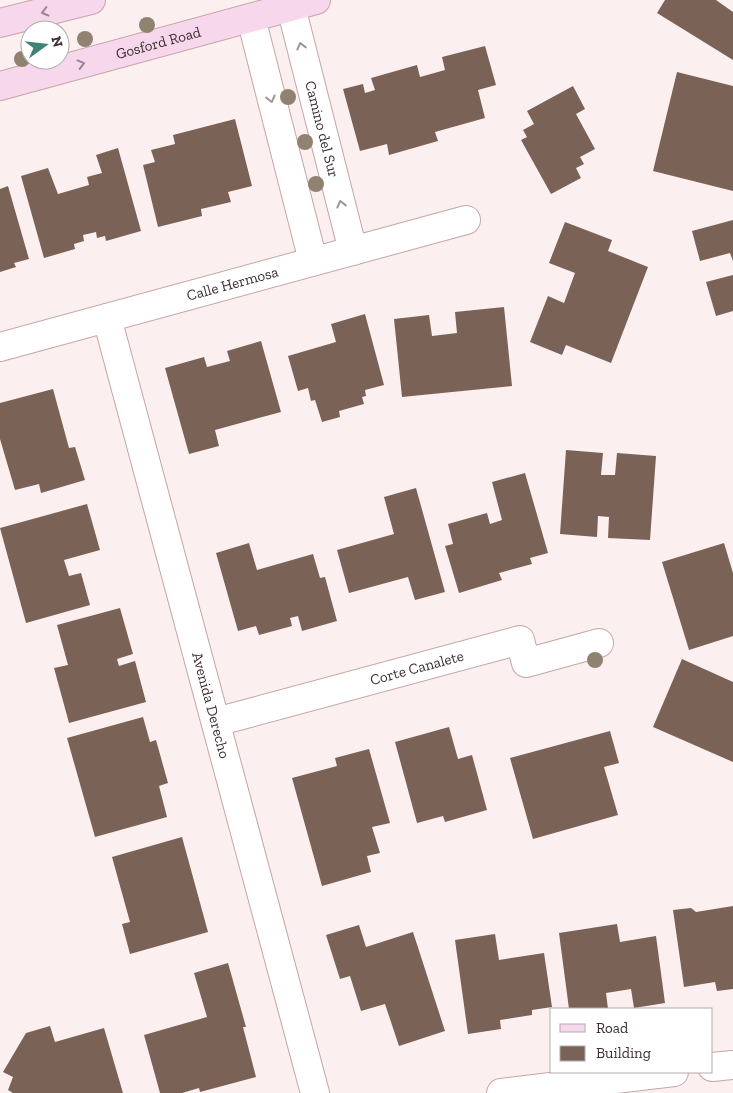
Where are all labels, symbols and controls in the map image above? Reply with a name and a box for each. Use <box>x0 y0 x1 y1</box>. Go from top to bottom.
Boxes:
one-way arrow <box>42 6 50 16</box>
north arrow <box>20 20 70 70</box>
street label: Gosford Road <box>114 23 203 63</box>
text: N <box>47 34 67 49</box>
one-way arrow <box>296 43 306 51</box>
one-way arrow <box>76 59 84 69</box>
street label: Camino del Sur <box>301 79 343 179</box>
one-way arrow <box>265 94 276 103</box>
one-way arrow <box>336 199 347 208</box>
street label: Calle Hermosa <box>185 263 280 305</box>
street label: Corte Canalete <box>368 647 466 689</box>
street label: Avenida Derecho <box>188 650 234 761</box>
legend <box>550 1008 713 1073</box>
text: Road <box>596 1019 629 1037</box>
text: Building <box>596 1044 651 1062</box>

